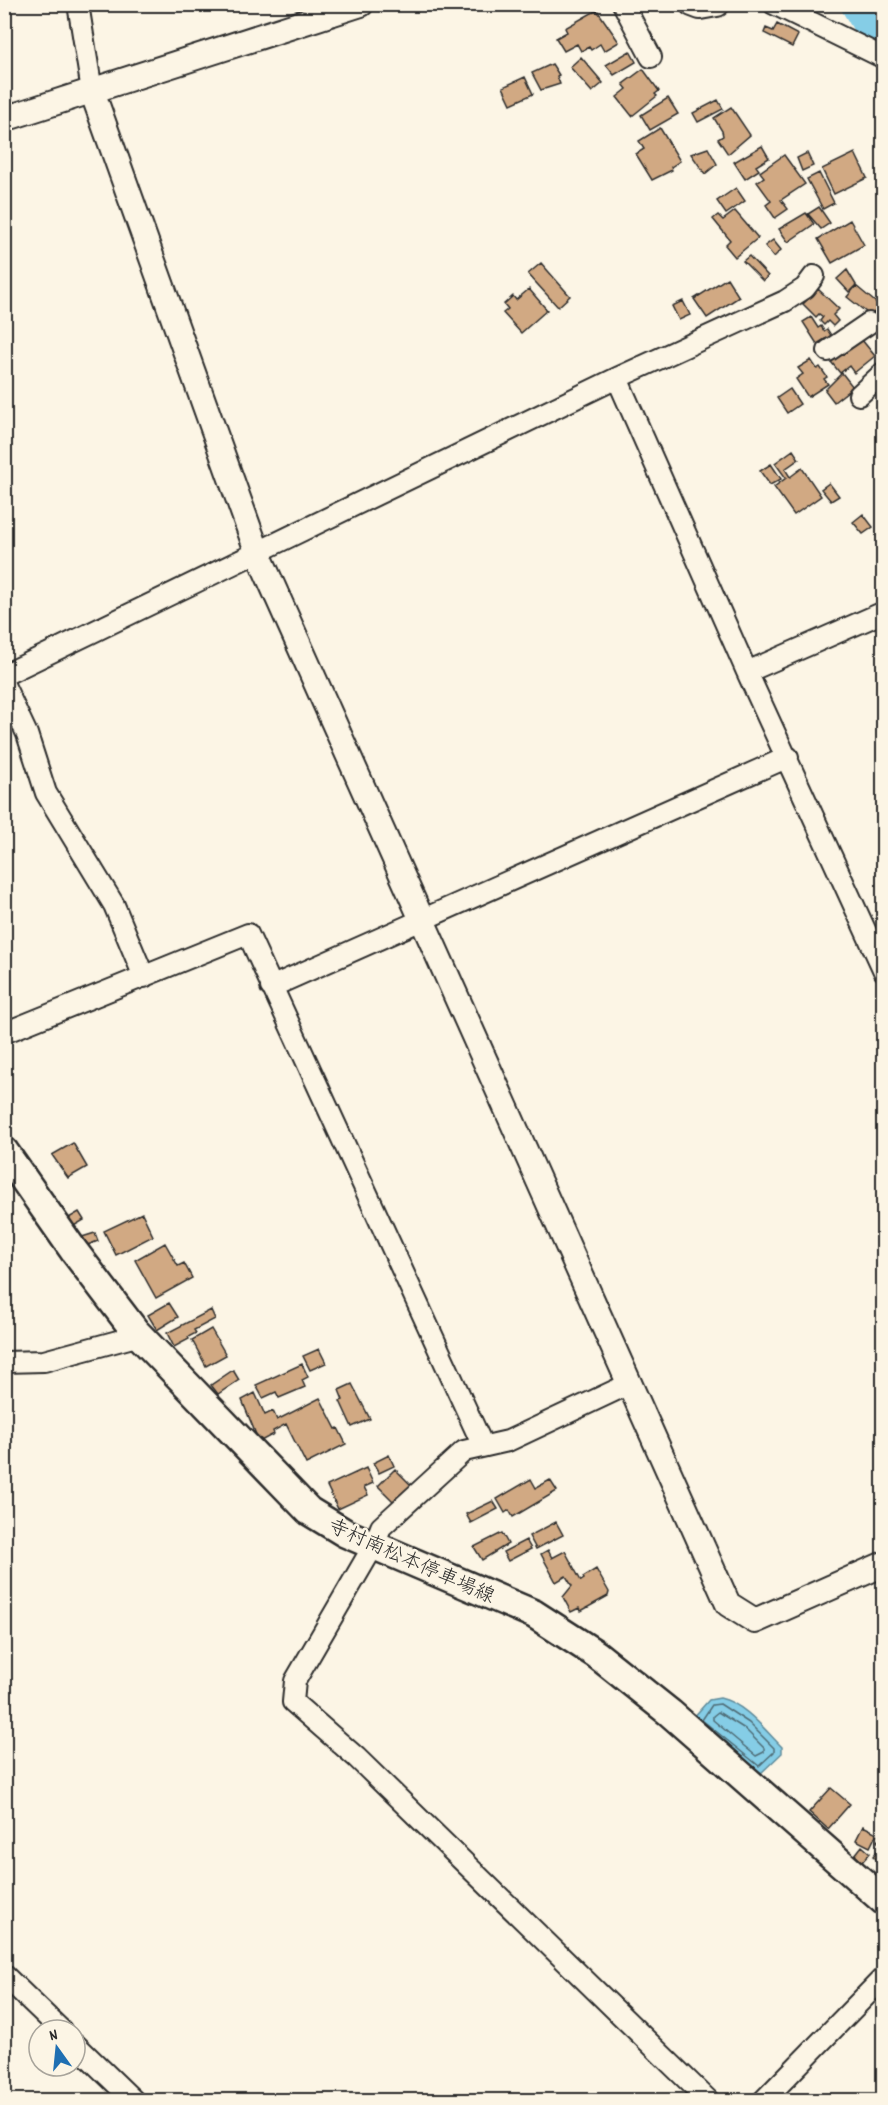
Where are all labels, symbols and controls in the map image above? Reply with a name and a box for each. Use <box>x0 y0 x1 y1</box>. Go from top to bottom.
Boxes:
street label: 寺村南松本停車場線 <box>323 1513 499 1612</box>
north arrow <box>27 2018 87 2078</box>
text: N <box>47 2024 61 2048</box>

